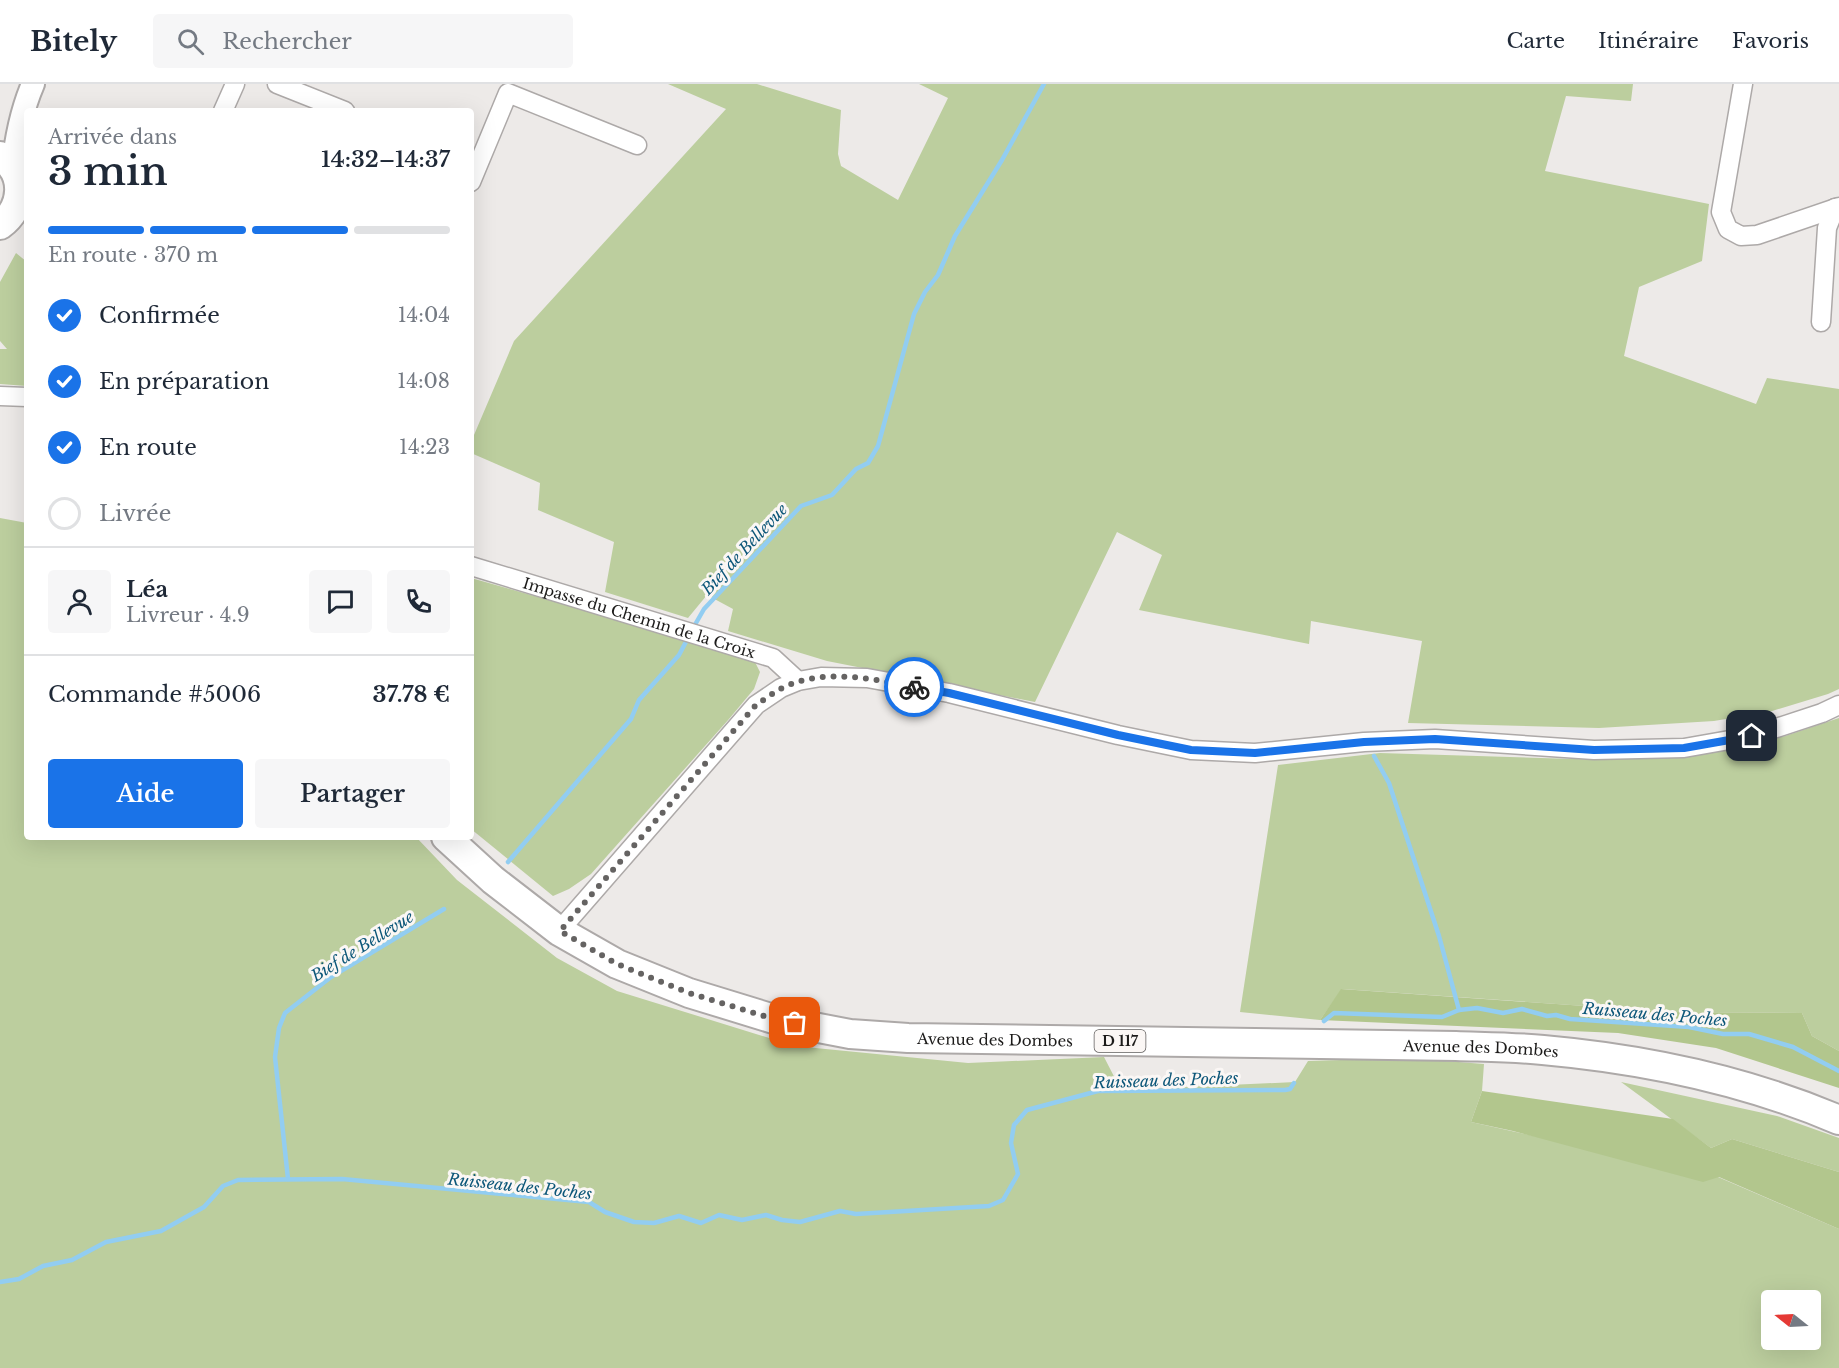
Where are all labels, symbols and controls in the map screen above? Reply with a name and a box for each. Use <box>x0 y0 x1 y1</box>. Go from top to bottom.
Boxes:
search box <box>153 14 573 68</box>
text: Bitely <box>30 24 117 59</box>
icon: search <box>174 25 207 58</box>
text: Rechercher <box>222 28 352 55</box>
text: Carte <box>1507 28 1565 54</box>
text: Itinéraire <box>1598 28 1699 54</box>
text: Favoris <box>1732 28 1809 54</box>
text: Arrivée dans <box>48 125 177 149</box>
text: 14:32–14:37 <box>321 146 450 173</box>
text: 3 min <box>48 147 168 196</box>
text: En route · 370 m <box>48 243 218 267</box>
icon: check <box>48 299 81 332</box>
text: Confirmée <box>99 302 220 329</box>
text: 14:04 <box>398 303 450 327</box>
icon: check <box>48 365 81 398</box>
text: En préparation <box>99 368 269 395</box>
text: 14:08 <box>397 369 450 393</box>
icon: check <box>48 431 81 464</box>
text: En route <box>99 434 197 461</box>
text: 14:23 <box>399 435 450 459</box>
water label: Bief de Bellevue <box>696 499 792 599</box>
text: Livrée <box>99 500 171 527</box>
button: person <box>48 570 111 633</box>
button: chat <box>309 570 372 633</box>
button: phone <box>387 570 450 633</box>
street label: Impasse du Chemin de la Croix <box>521 573 758 662</box>
text: Léa <box>126 576 168 603</box>
text: Livreur · 4.9 <box>126 603 250 627</box>
courier <box>884 657 944 717</box>
icon: bike <box>898 671 931 704</box>
text: Commande #5006 <box>48 681 261 708</box>
text: 37.78 € <box>373 681 450 708</box>
pin <box>1726 710 1777 761</box>
icon: home <box>1735 719 1768 752</box>
button: Aide <box>48 759 243 828</box>
button: Partager <box>255 759 450 828</box>
water label: Bief de Bellevue <box>306 906 418 986</box>
pin <box>769 997 820 1048</box>
water label: Ruisseau des Poches <box>1581 998 1728 1030</box>
icon: bag <box>778 1006 811 1039</box>
street label: Avenue des Dombes <box>916 1029 1073 1050</box>
road number: D 117 <box>1094 1030 1146 1052</box>
street label: Avenue des Dombes <box>1402 1036 1560 1061</box>
water label: Ruisseau des Poches <box>1092 1067 1239 1093</box>
water label: Ruisseau des Poches <box>446 1168 593 1204</box>
north arrow <box>1761 1290 1821 1350</box>
map controls <box>1761 1290 1821 1350</box>

